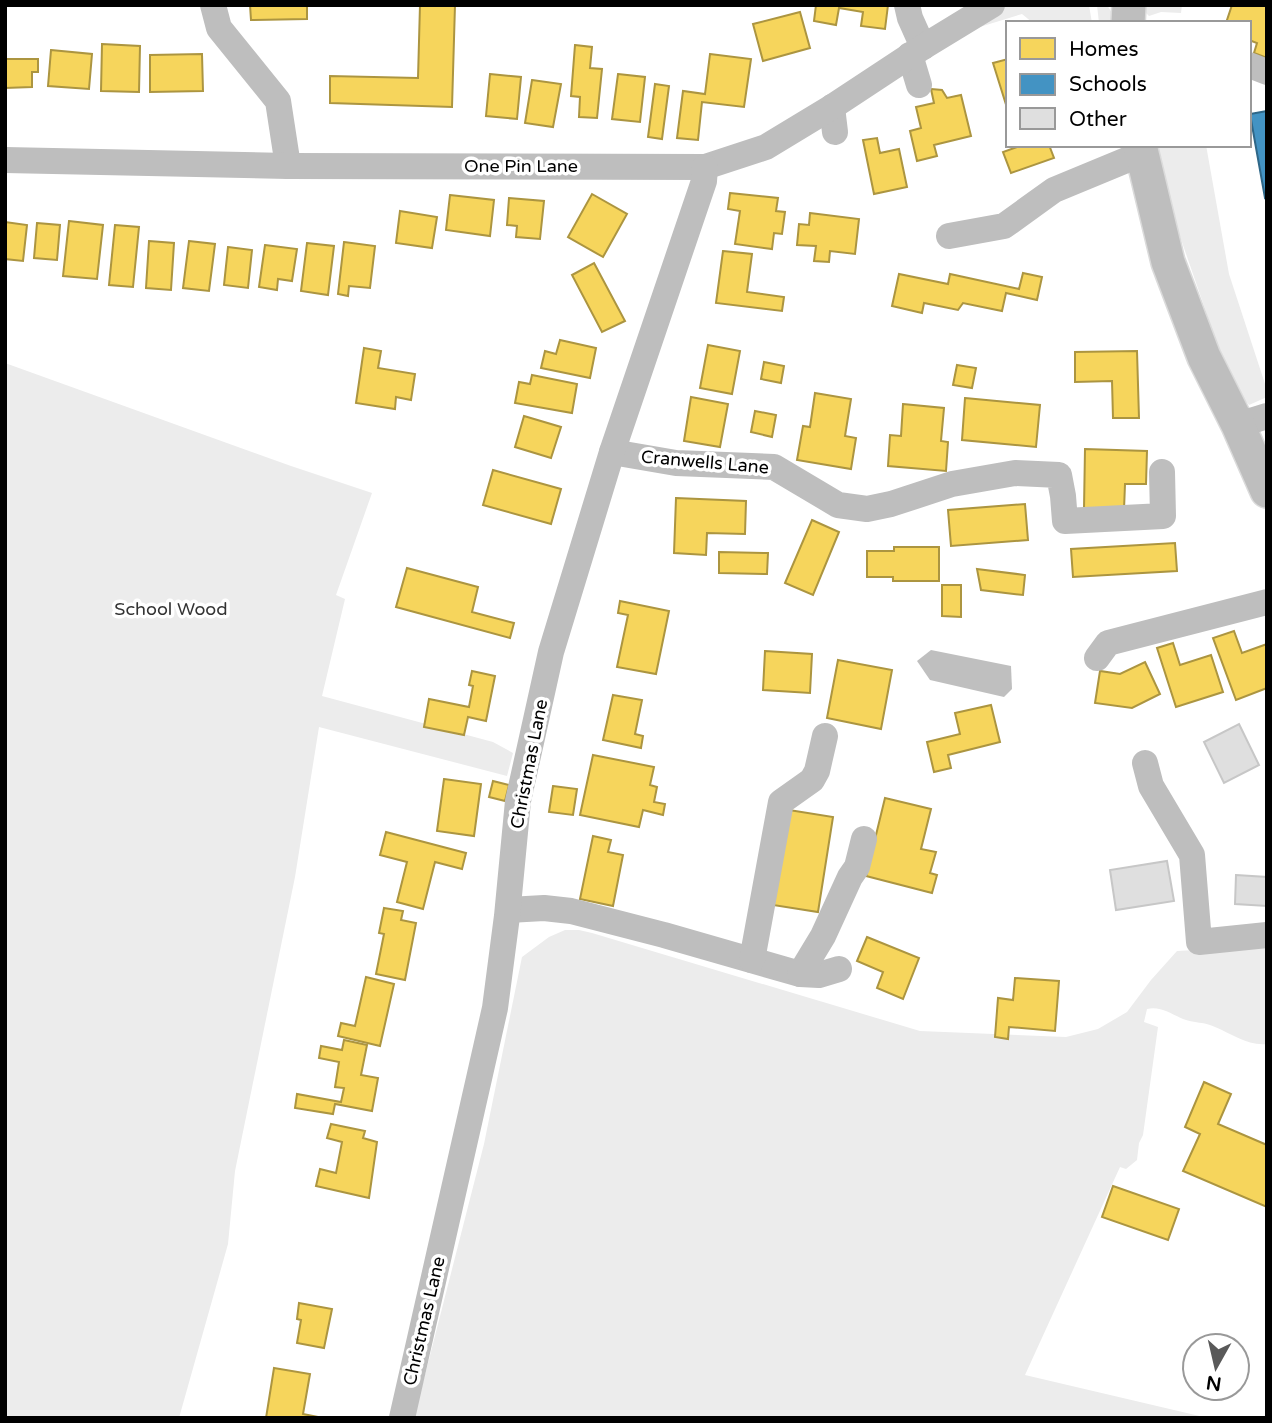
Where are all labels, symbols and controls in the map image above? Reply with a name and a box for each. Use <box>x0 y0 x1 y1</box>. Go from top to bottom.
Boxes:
legend <box>1006 21 1251 147</box>
text: Homes <box>1069 37 1139 62</box>
text: Schools <box>1069 72 1147 97</box>
text: Other <box>1069 107 1127 132</box>
street label: One Pin Lane <box>464 155 578 177</box>
street label: Cranwells Lane <box>640 445 770 479</box>
park label: School Wood <box>114 598 228 620</box>
street label: Christmas Lane <box>506 697 552 831</box>
street label: Christmas Lane <box>398 1254 450 1388</box>
north arrow <box>1181 1332 1251 1402</box>
text: N <box>1205 1371 1223 1395</box>

